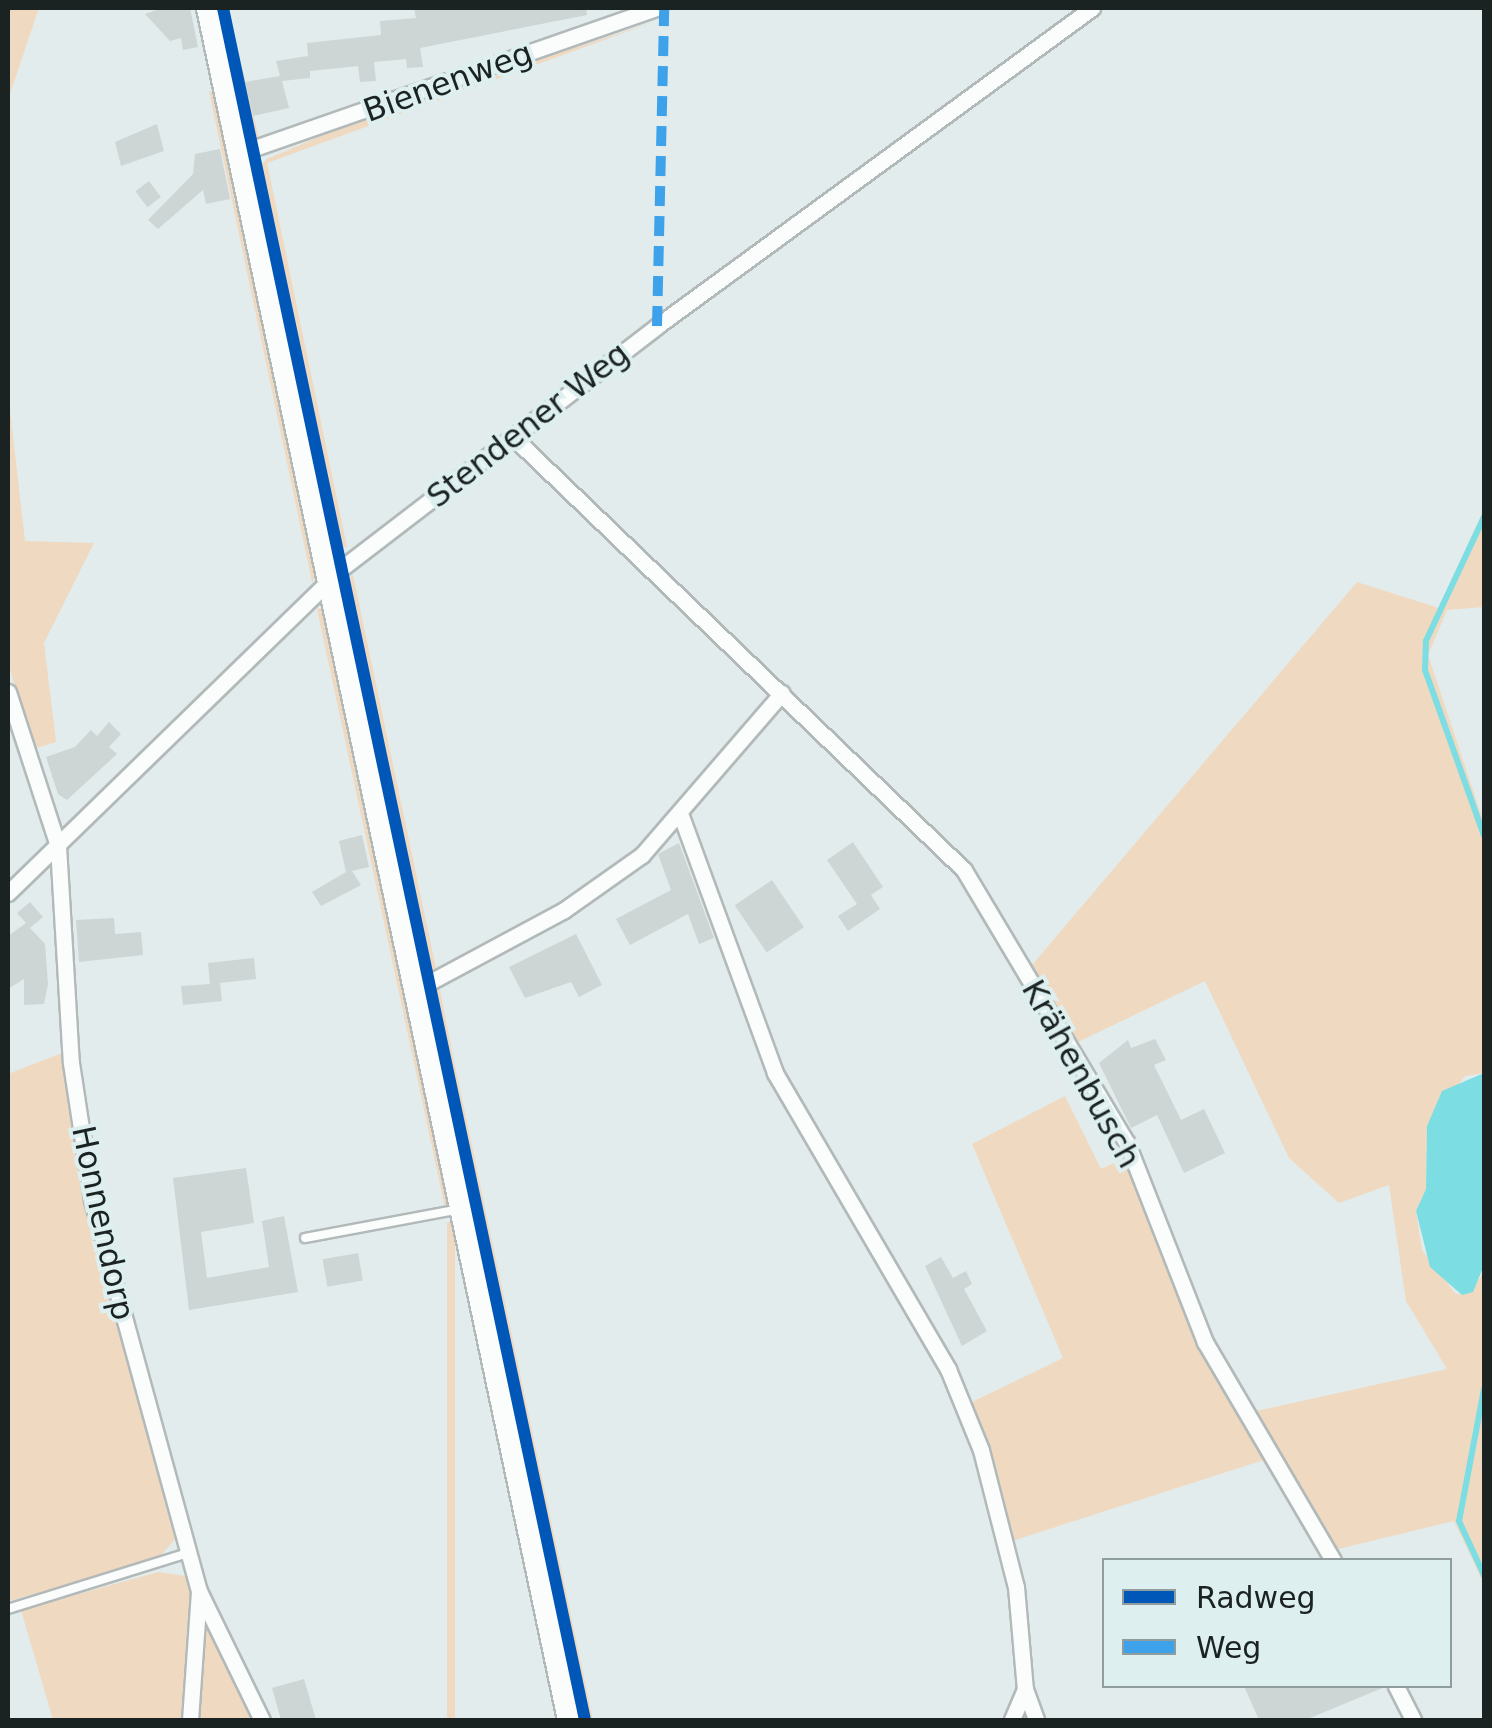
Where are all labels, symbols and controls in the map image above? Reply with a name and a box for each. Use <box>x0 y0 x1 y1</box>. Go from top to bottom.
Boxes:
street label: Bienenweg <box>358 34 538 130</box>
street label: Stendener Weg <box>419 334 637 516</box>
street label: Krähenbusch <box>1014 973 1148 1175</box>
street label: Honnendorp <box>64 1122 142 1324</box>
legend <box>1102 1558 1452 1688</box>
text: Radweg <box>1196 1580 1316 1615</box>
text: Weg <box>1196 1630 1261 1665</box>

